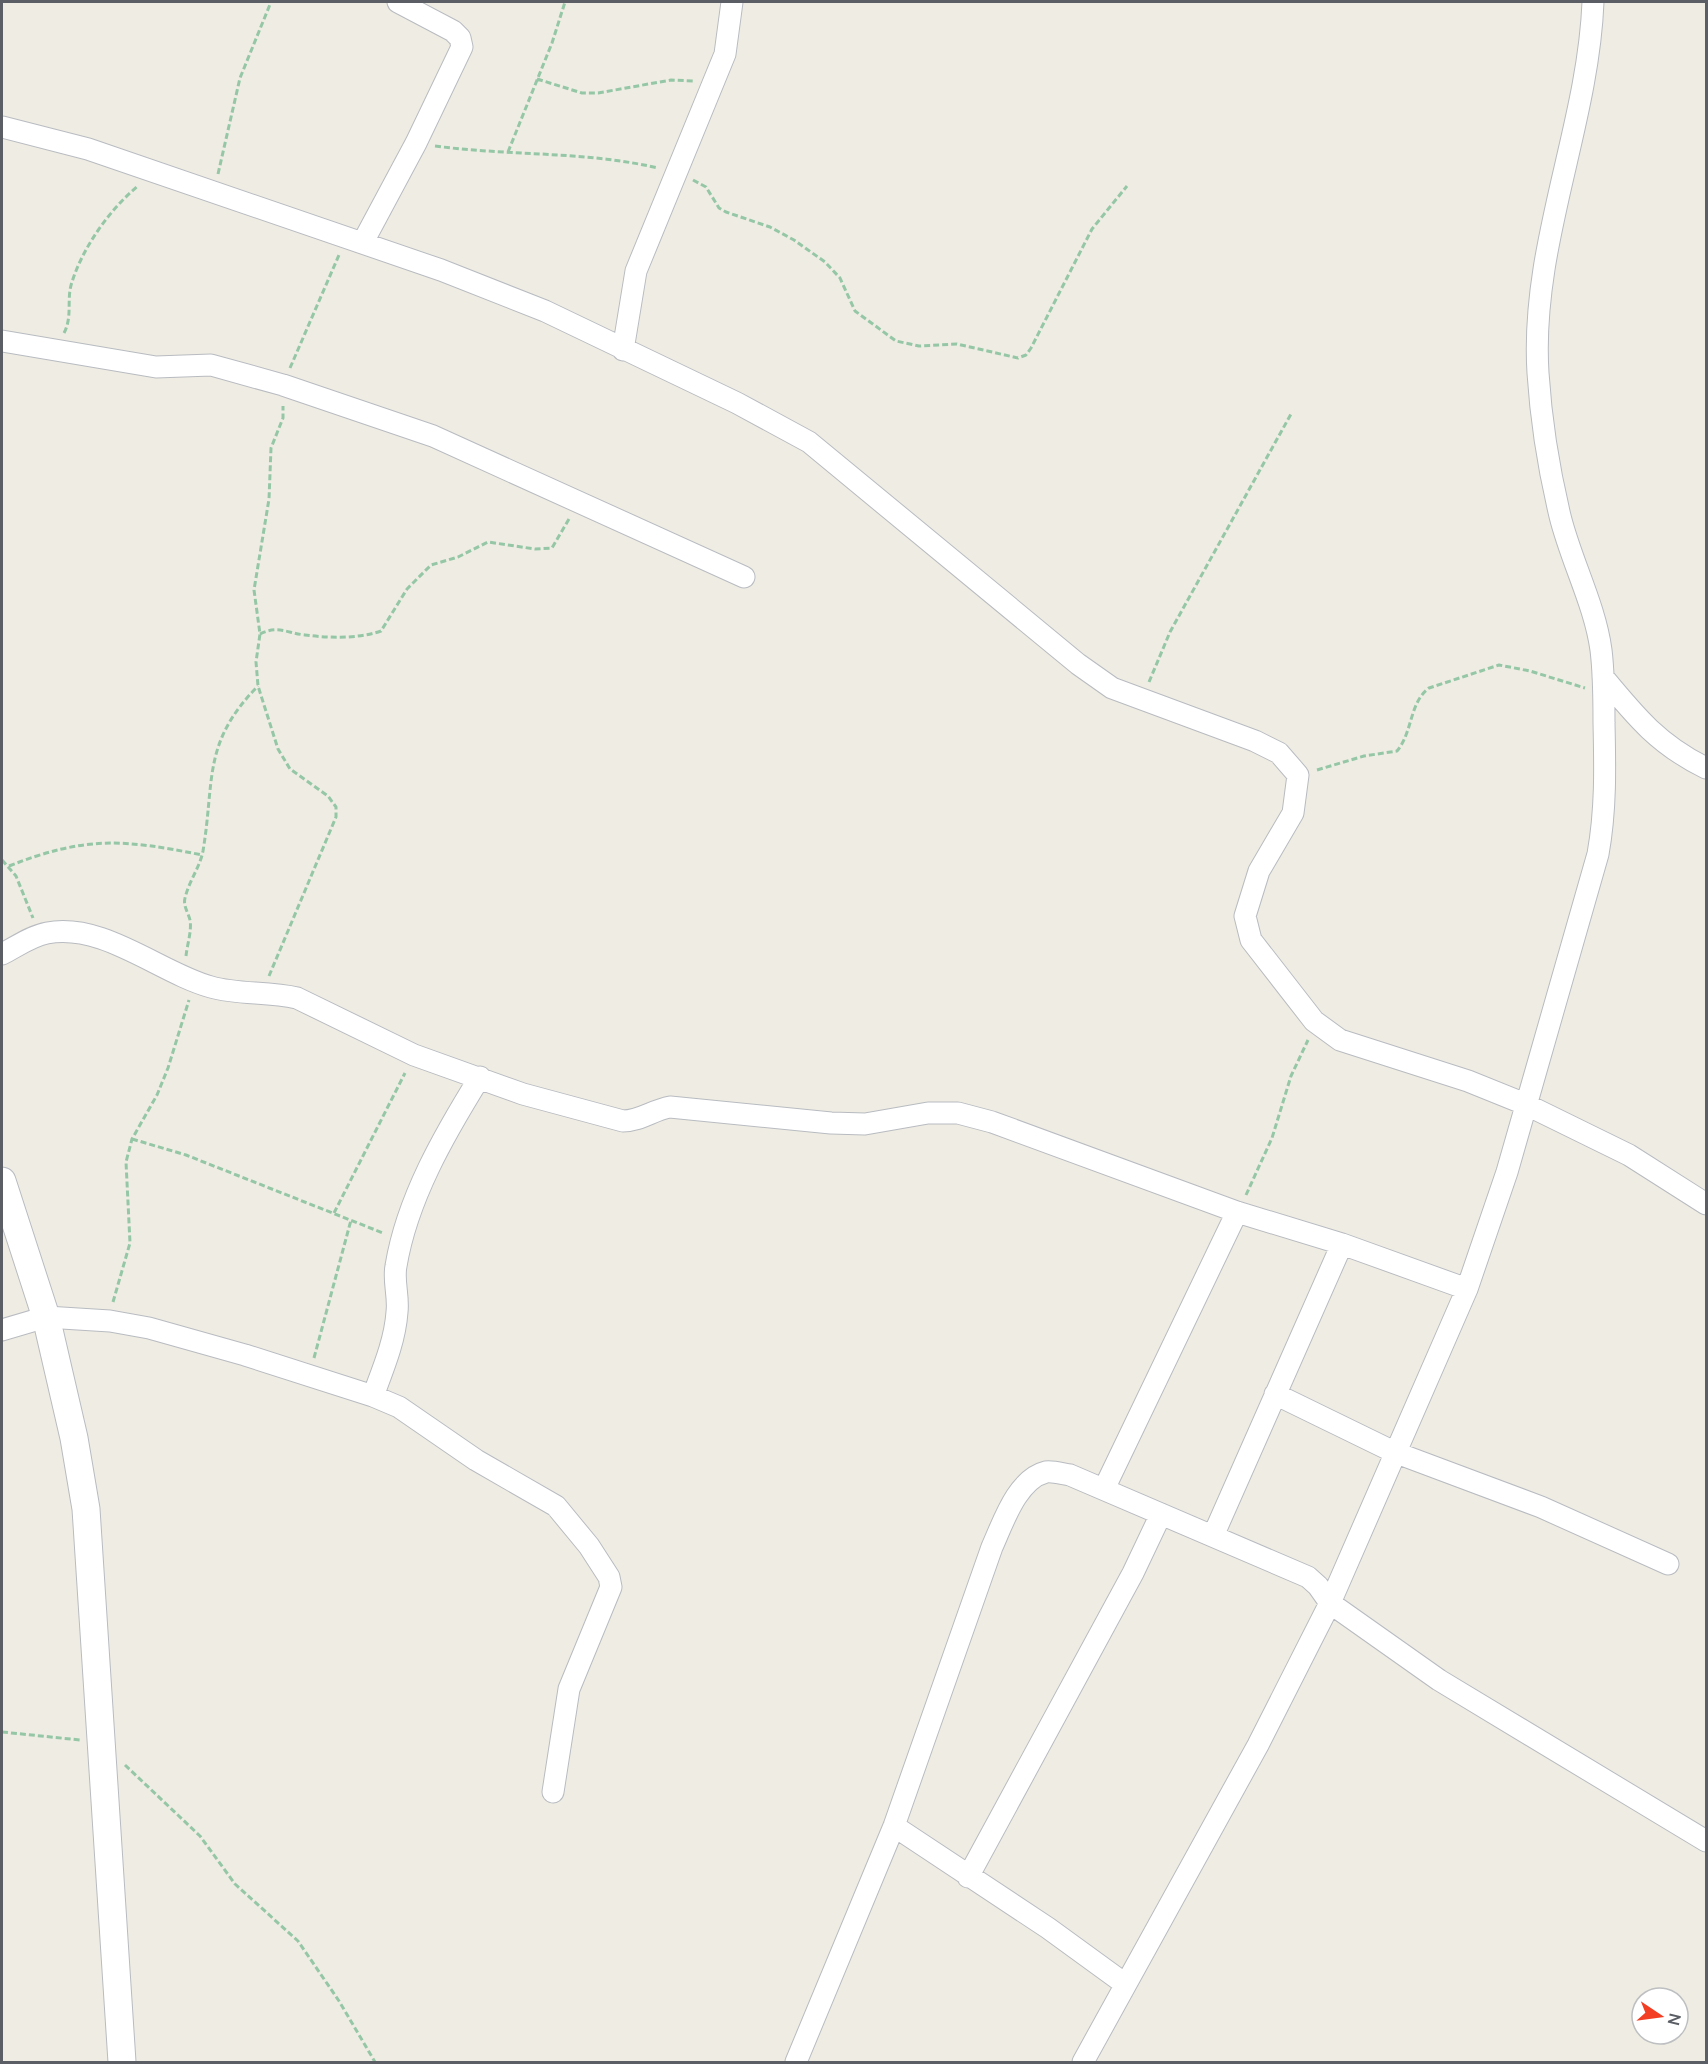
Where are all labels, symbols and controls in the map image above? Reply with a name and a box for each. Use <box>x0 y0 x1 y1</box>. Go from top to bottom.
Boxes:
north arrow <box>1630 1986 1690 2046</box>
text: N <box>1663 2011 1687 2027</box>

